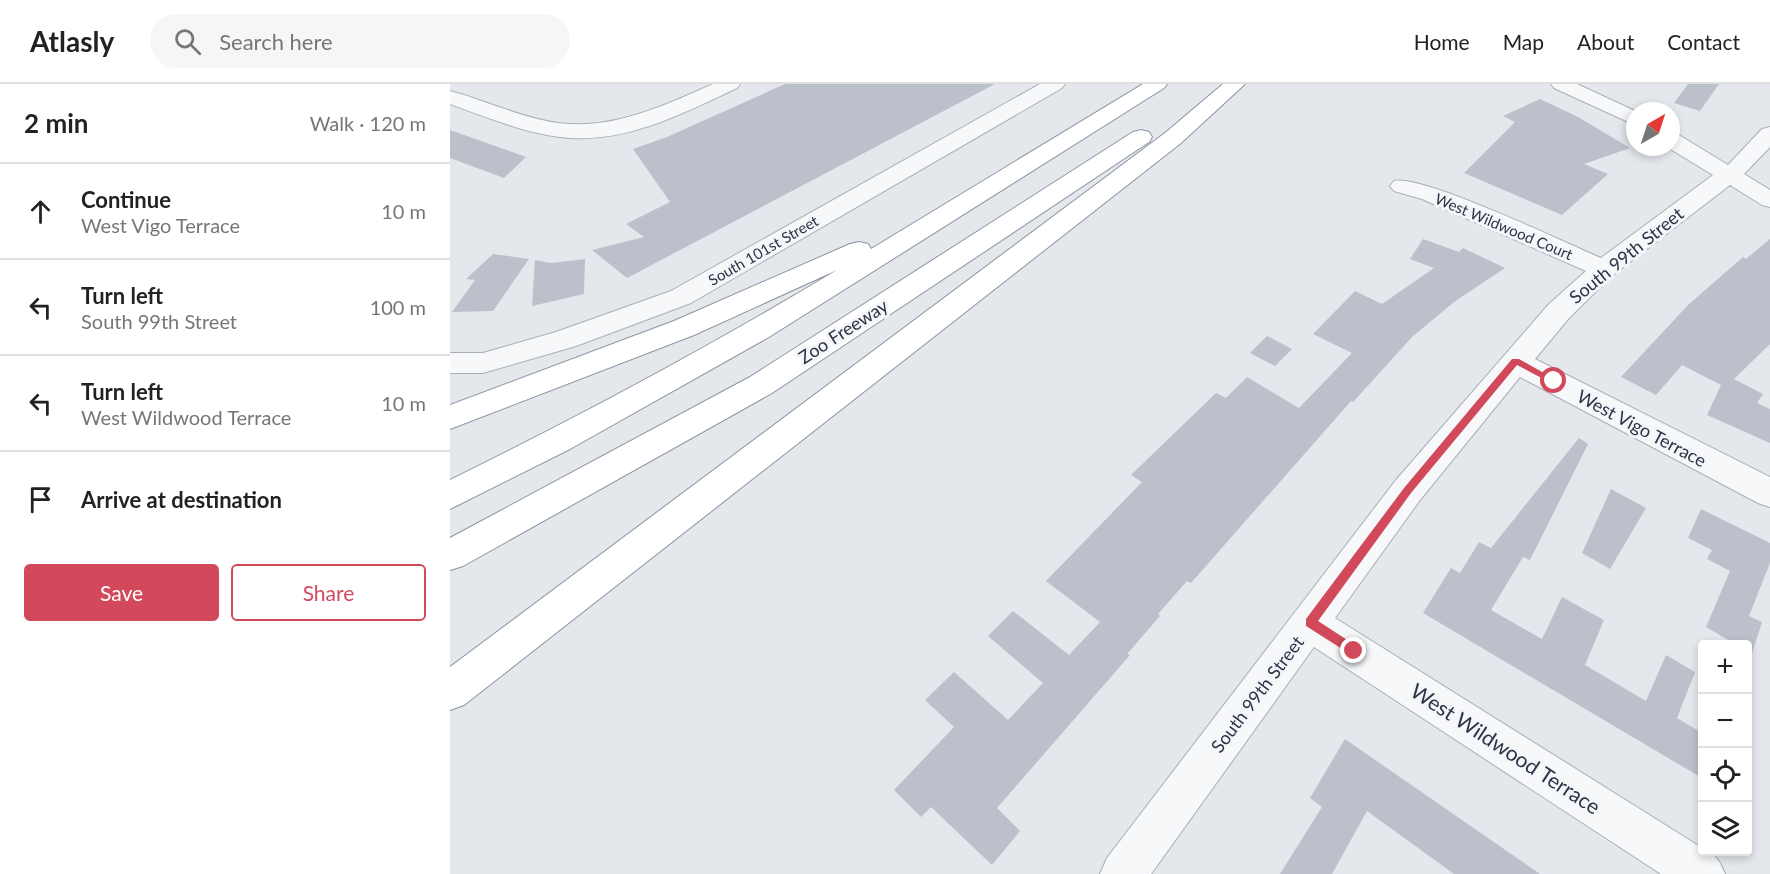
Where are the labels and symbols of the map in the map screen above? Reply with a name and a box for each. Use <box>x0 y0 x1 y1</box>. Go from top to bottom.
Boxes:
north arrow <box>1626 102 1680 156</box>
street label: West Wildwood Court <box>1433 189 1576 263</box>
street label: South 99th Street <box>1565 202 1688 308</box>
street label: South 101st Street <box>705 211 822 289</box>
street label: Zoo Freeway <box>794 294 892 368</box>
route start <box>1540 367 1566 393</box>
street label: West Vigo Terrace <box>1574 385 1710 471</box>
street label: South 99th Street <box>1206 631 1308 757</box>
route end <box>1340 637 1366 663</box>
street label: West Wildwood Terrace <box>1407 677 1605 819</box>

